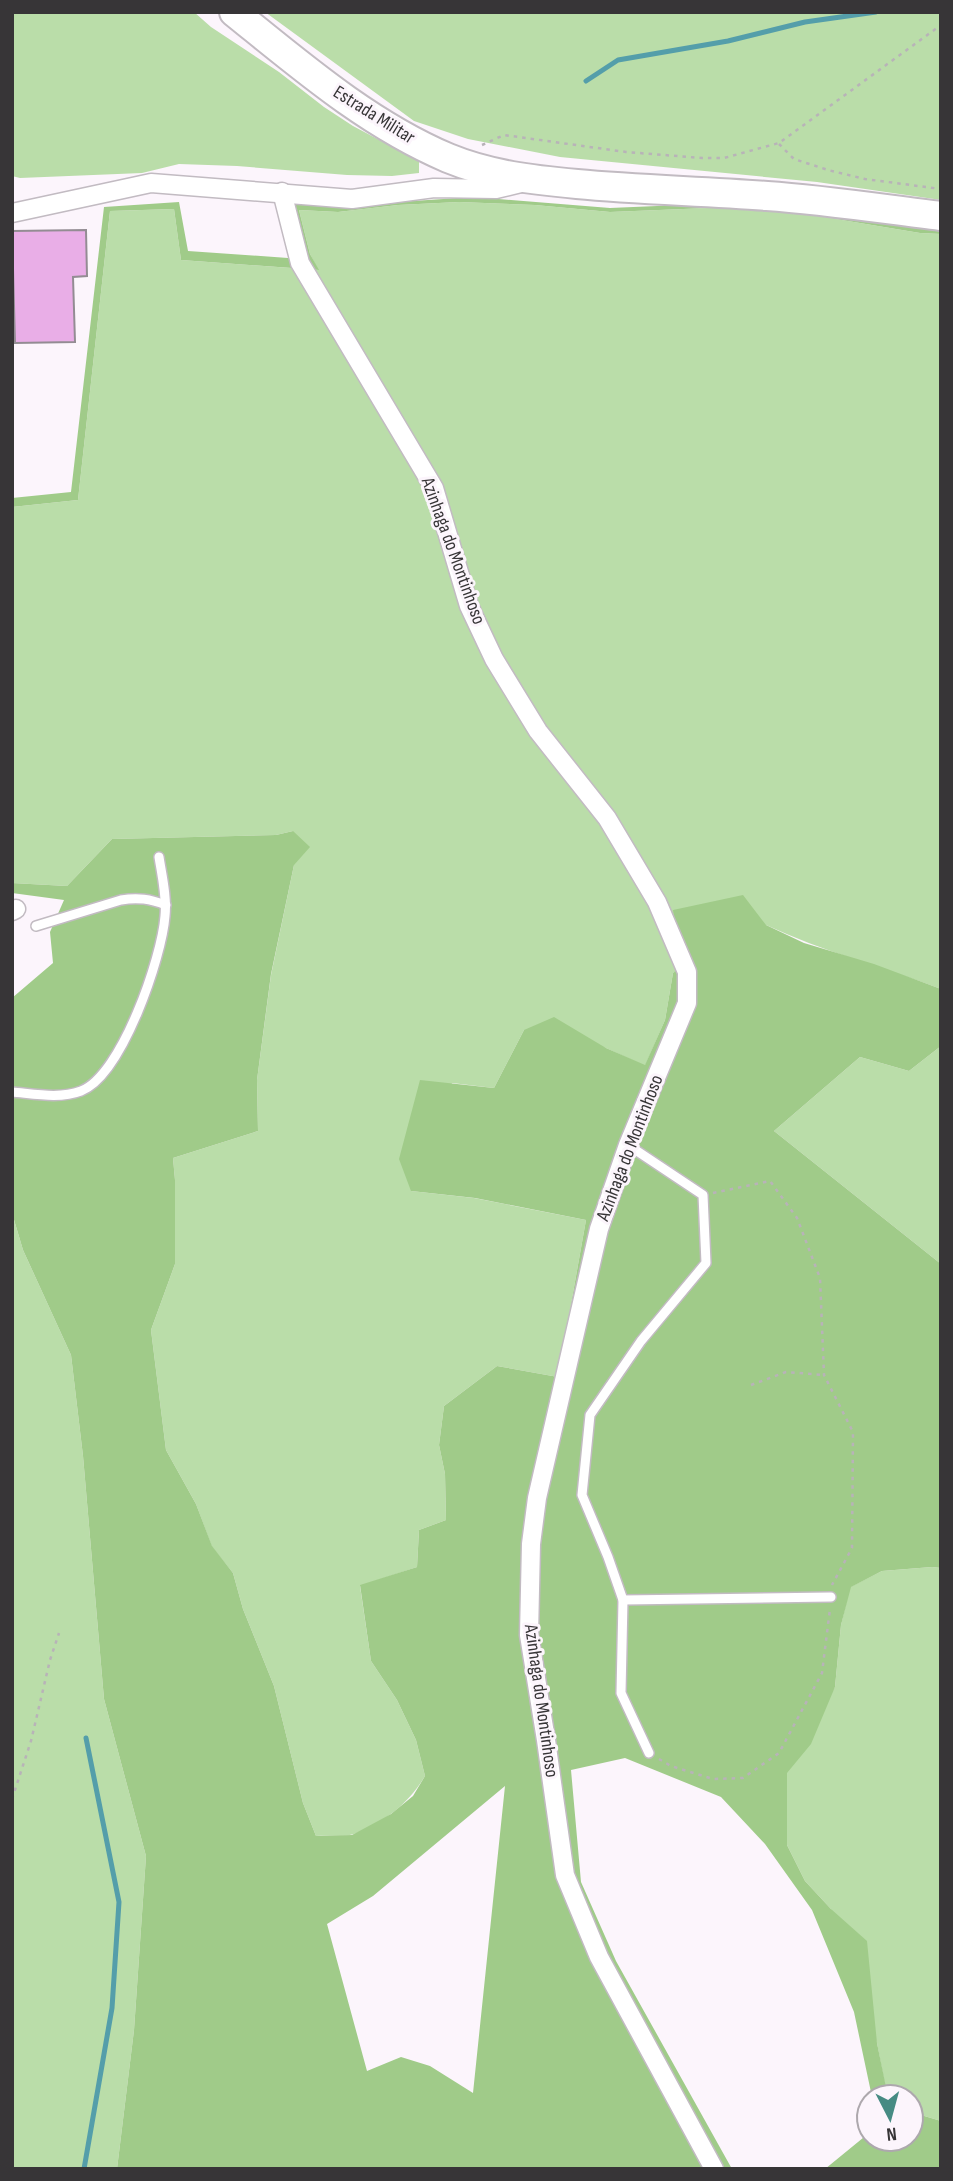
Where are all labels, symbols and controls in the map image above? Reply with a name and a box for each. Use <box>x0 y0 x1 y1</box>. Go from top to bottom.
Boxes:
street label: Estrada Militar <box>329 81 420 149</box>
street label: Azinhaga do Montinhoso <box>415 474 490 627</box>
street label: Azinhaga do Montinhoso <box>591 1072 668 1225</box>
street label: Azinhaga do Montinhoso <box>519 1622 563 1779</box>
north arrow <box>855 2083 925 2153</box>
text: N <box>885 2121 898 2145</box>

